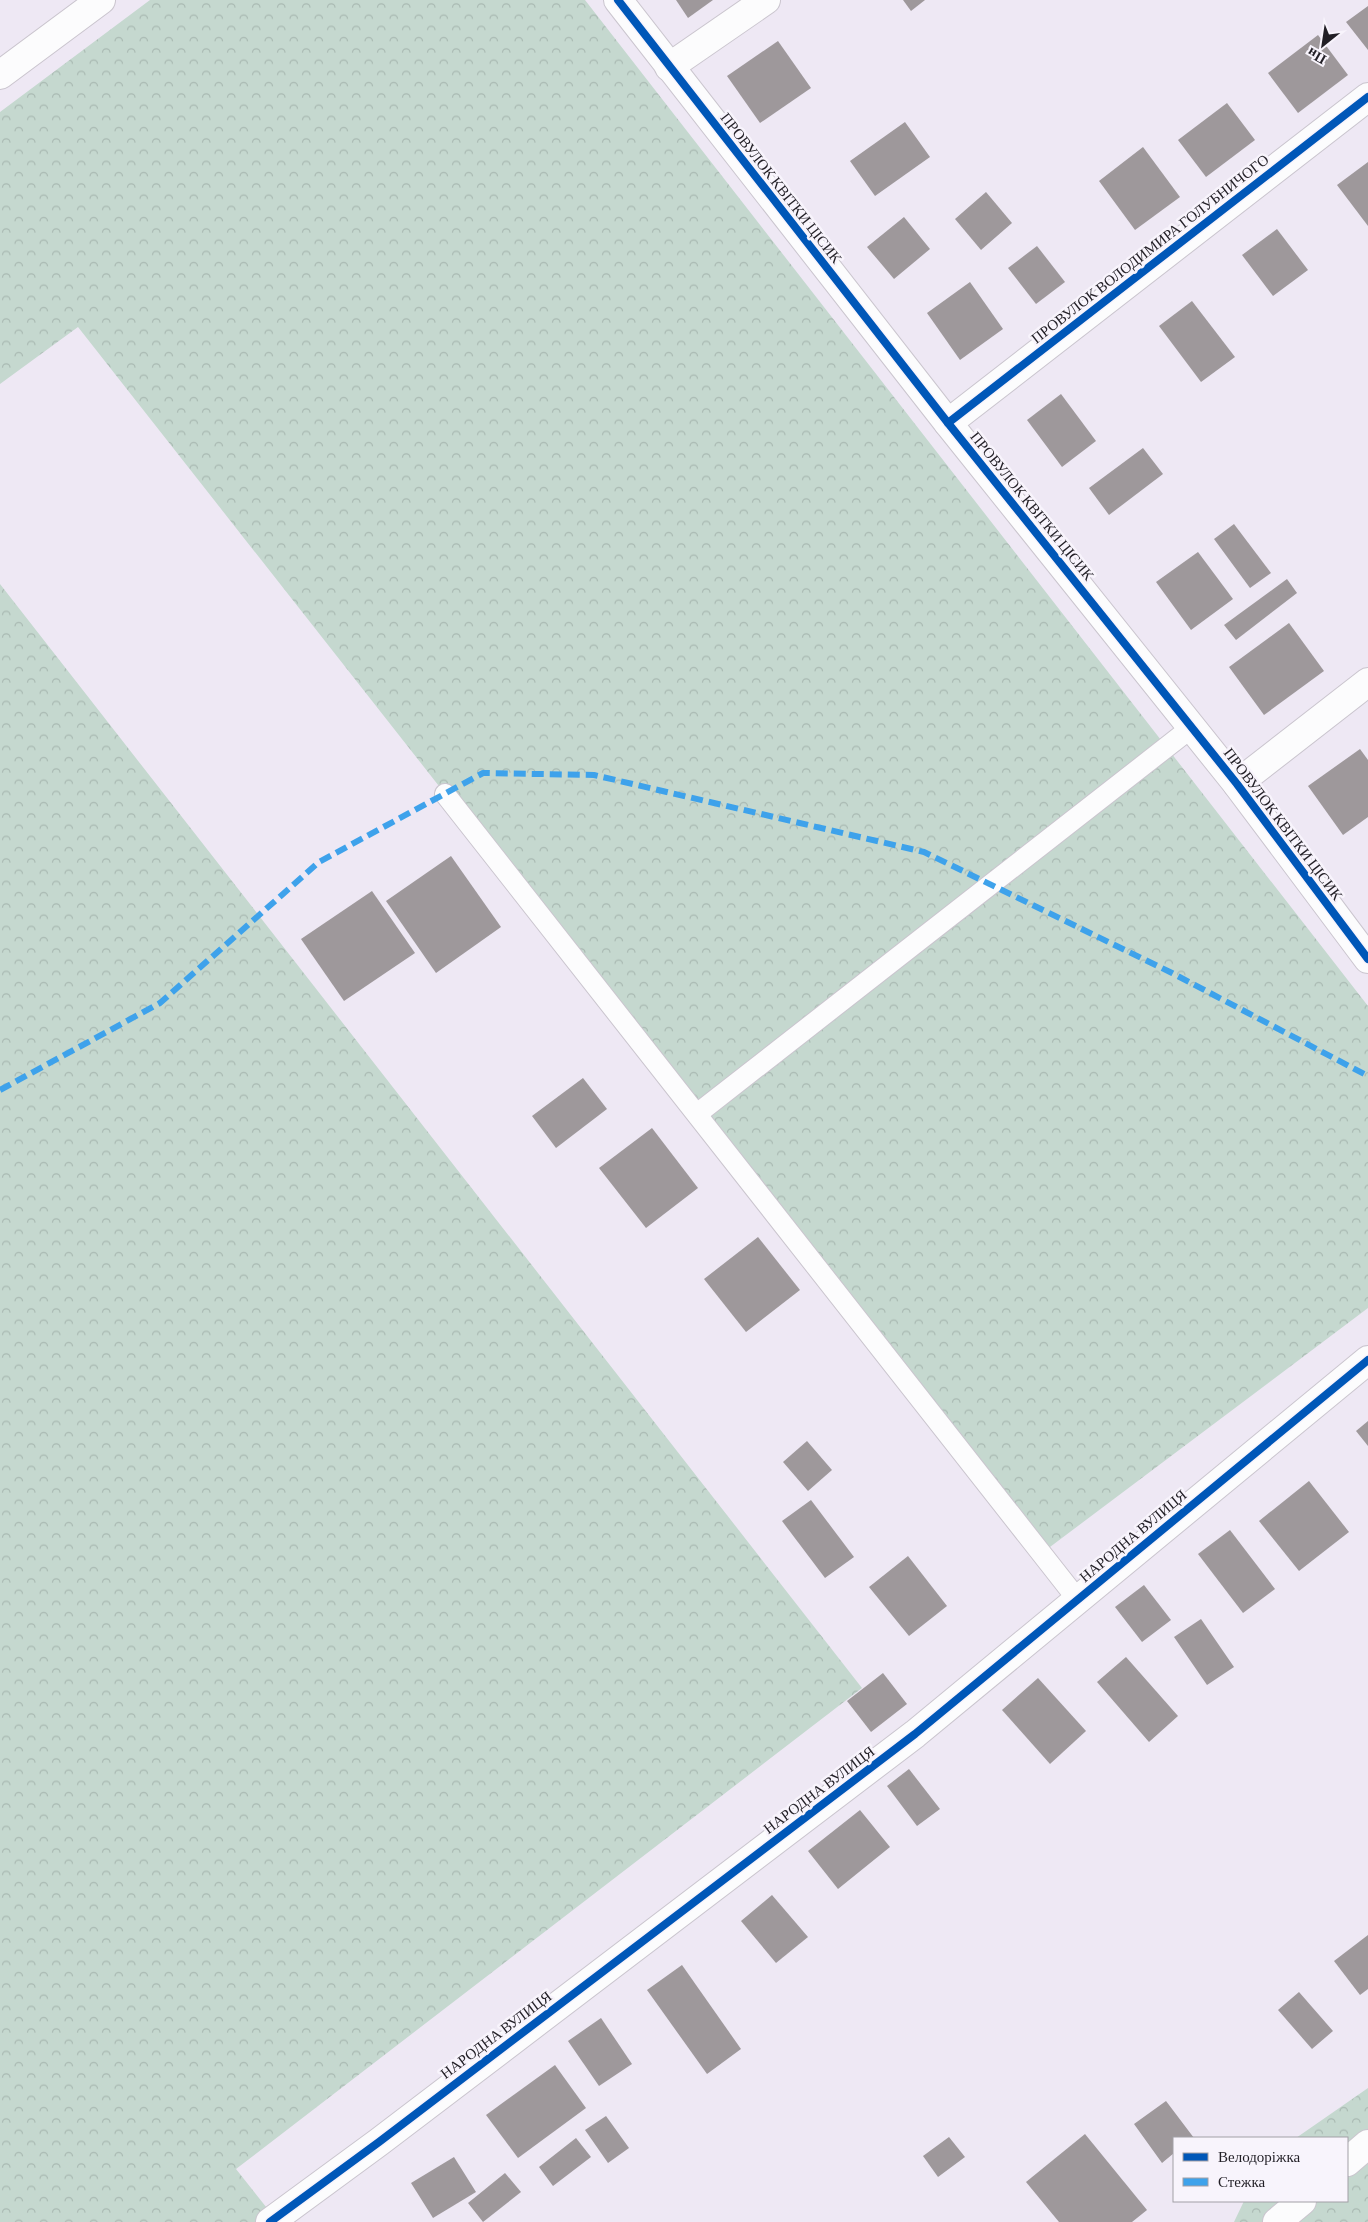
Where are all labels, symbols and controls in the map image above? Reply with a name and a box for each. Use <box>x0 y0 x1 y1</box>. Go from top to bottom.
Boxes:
north arrow <box>1298 20 1348 70</box>
text: Пн <box>1304 45 1329 68</box>
street label: ПРОВУЛОК КВІТКИ ЦІСИК <box>717 110 845 267</box>
street label: ПРОВУЛОК ВОЛОДИМИРА ГОЛУБНИЧОГО <box>1028 151 1272 347</box>
street label: ПРОВУЛОК КВІТКИ ЦІСИК <box>967 429 1097 584</box>
street label: ПРОВУЛОК КВІТКИ ЦІСИК <box>1221 745 1346 904</box>
street label: НАРОДНА ВУЛИЦЯ <box>1076 1487 1190 1585</box>
street label: НАРОДНА ВУЛИЦЯ <box>760 1743 878 1837</box>
street label: НАРОДНА ВУЛИЦЯ <box>437 1988 555 2082</box>
legend <box>1173 2137 1348 2202</box>
text: Велодоріжка <box>1218 2149 1300 2165</box>
text: Стежка <box>1218 2174 1265 2190</box>

